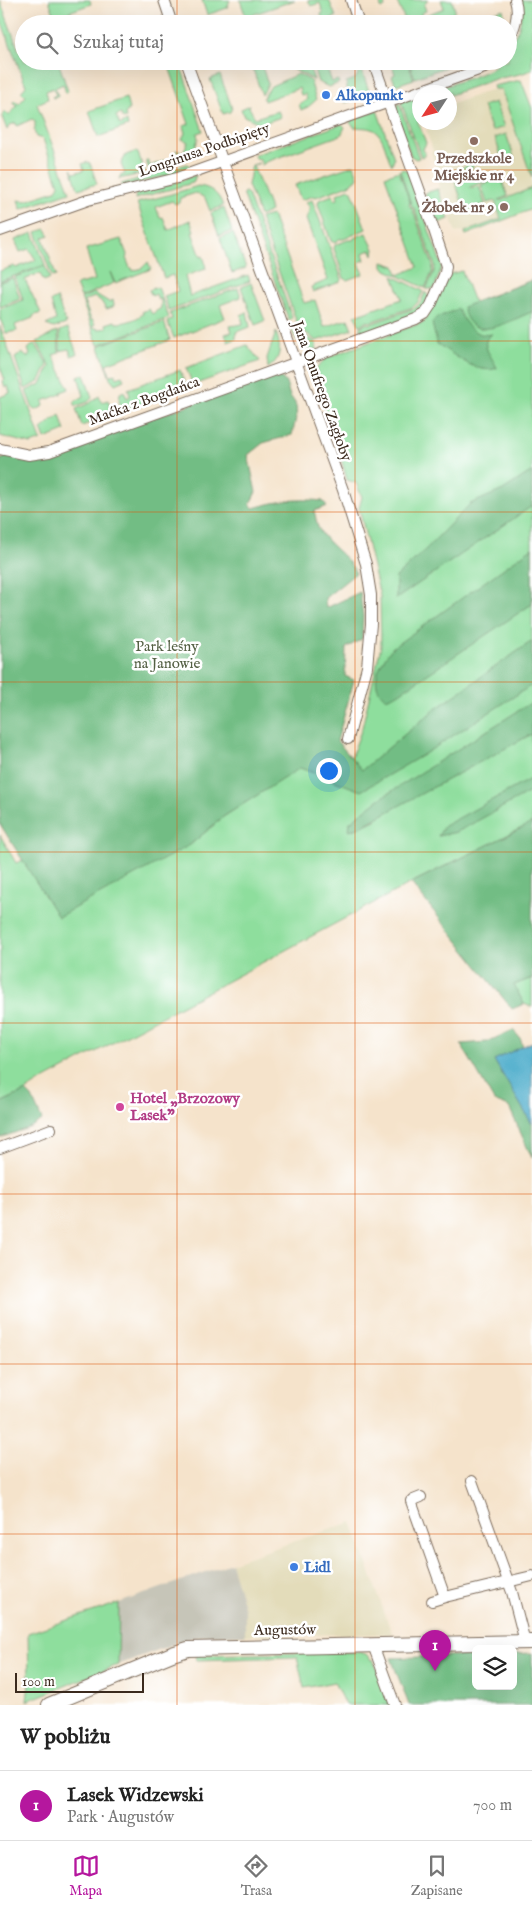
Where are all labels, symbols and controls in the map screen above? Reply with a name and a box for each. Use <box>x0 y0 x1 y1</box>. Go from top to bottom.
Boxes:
search box <box>15 15 517 70</box>
icon: search <box>33 29 61 57</box>
text: Szukaj tutaj <box>73 31 164 55</box>
north arrow <box>412 85 457 130</box>
place label: Alkopunkt <box>335 86 404 105</box>
marker: Alkopunkt <box>320 89 332 101</box>
street label: Longinusa Podbipięty <box>136 118 273 181</box>
marker: Przedszkole Miejskie nr 4 <box>468 135 480 147</box>
place label: Przedszkole Miejskie nr 4 <box>434 149 515 185</box>
place label: Żłobek nr 9 <box>422 198 494 217</box>
marker: Żłobek nr 9 <box>498 201 510 213</box>
street label: Jana Onufrego Zagłoby <box>287 316 356 464</box>
street label: Maćka z Bogdańca <box>86 372 202 430</box>
park label: Park leśny na Janowie <box>134 637 200 673</box>
your location <box>316 758 342 784</box>
place label: Hotel „Brzozowy Lasek” <box>130 1089 241 1125</box>
marker: Hotel „Brzozowy Lasek” <box>114 1101 126 1113</box>
place label: Lidl <box>304 1558 332 1577</box>
marker: Lidl <box>288 1561 300 1573</box>
street label: Augustów <box>253 1620 317 1640</box>
pin: 1 <box>419 1630 451 1671</box>
map controls <box>472 1645 517 1690</box>
button: layers <box>472 1645 517 1690</box>
scale bar <box>15 1670 144 1693</box>
text: 100 m <box>22 1673 55 1691</box>
text: W pobliżu <box>20 1724 110 1751</box>
text: Lasek Widzewski <box>67 1784 204 1808</box>
text: 1 <box>33 1796 39 1816</box>
text: 700 m <box>473 1796 512 1816</box>
text: Park · Augustów <box>67 1808 174 1828</box>
tab: Mapa <box>69 1852 102 1900</box>
tab: Trasa <box>241 1852 272 1900</box>
tab: Zapisane <box>411 1852 463 1900</box>

